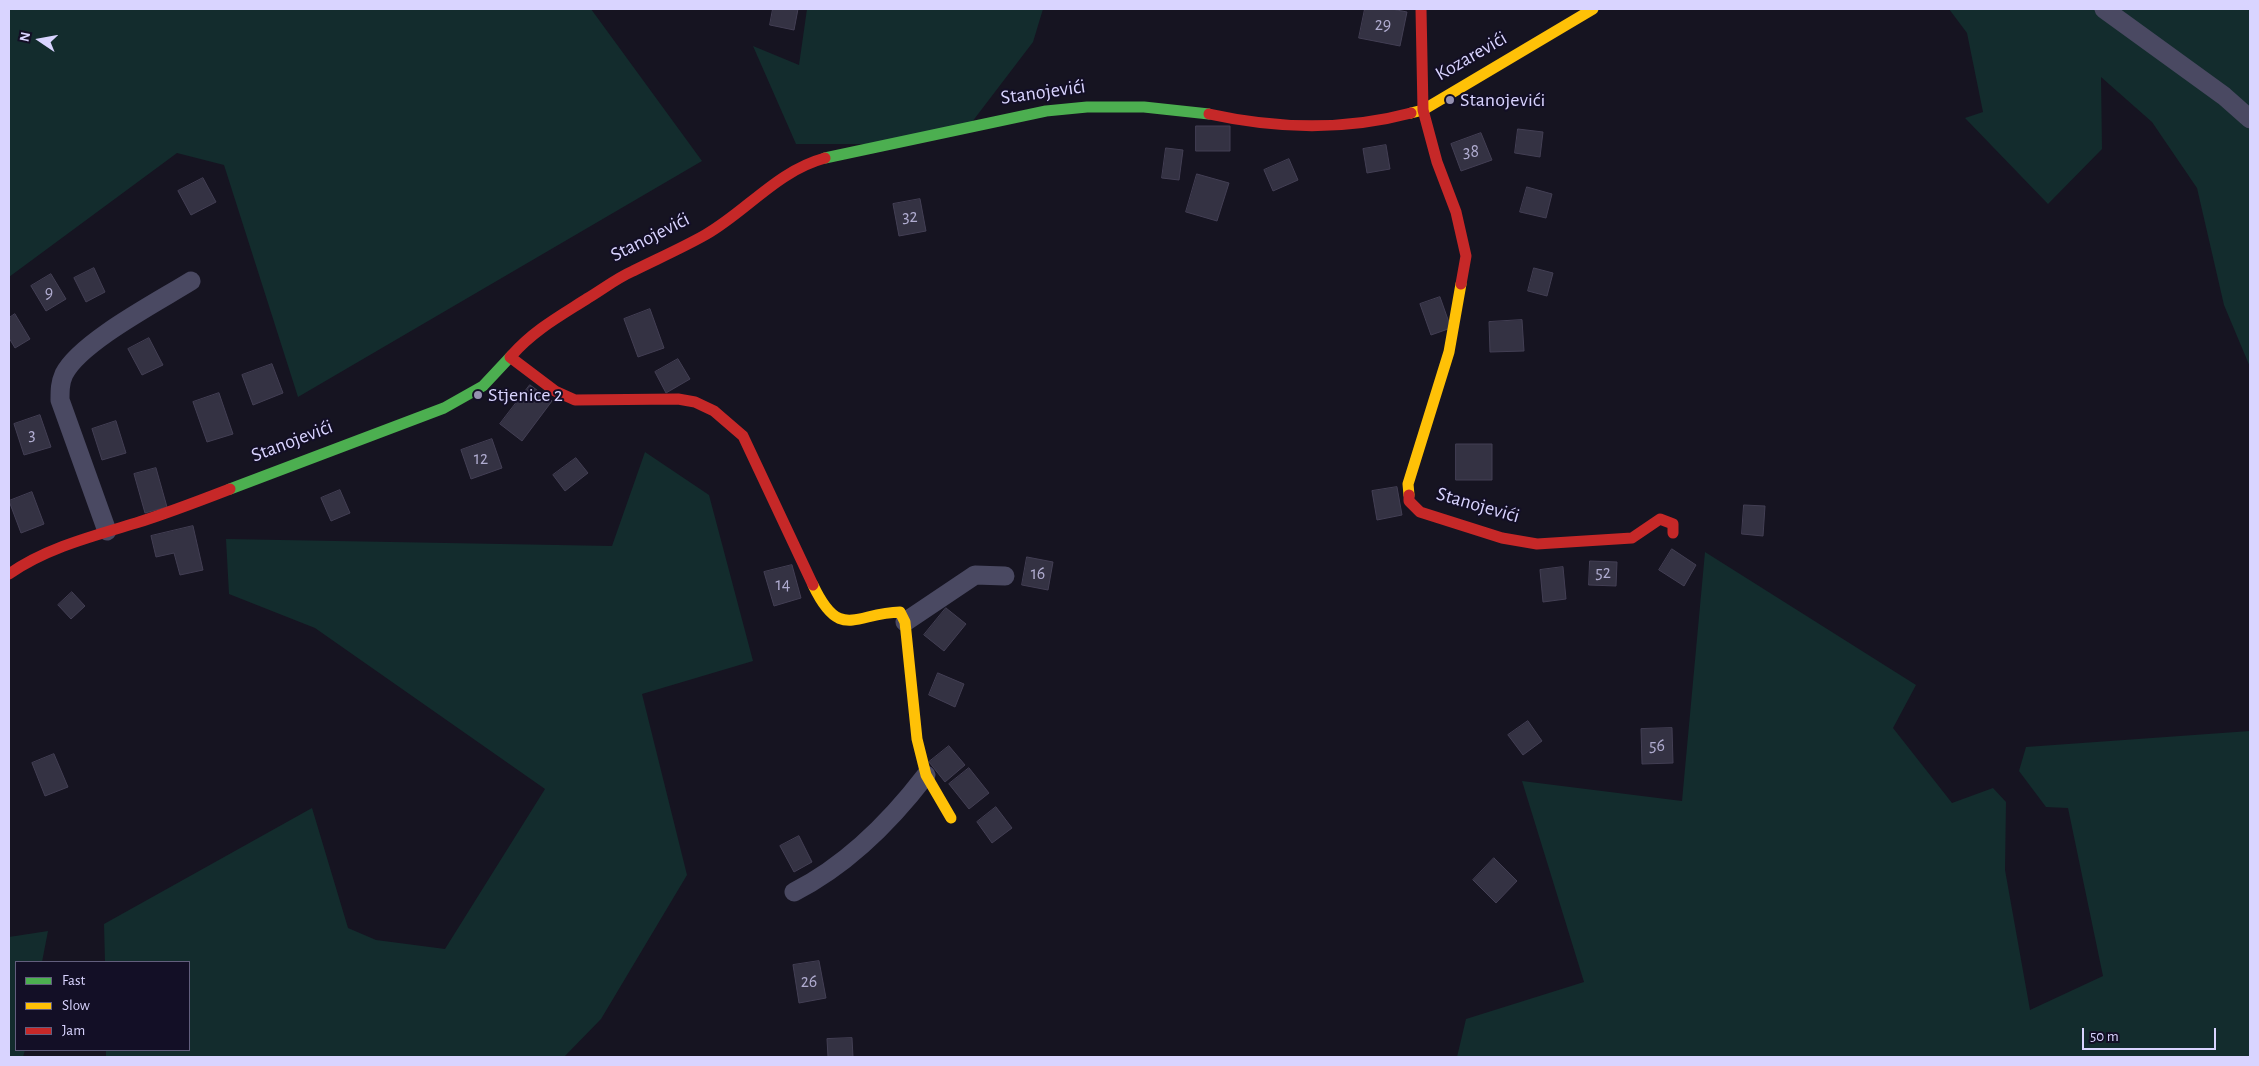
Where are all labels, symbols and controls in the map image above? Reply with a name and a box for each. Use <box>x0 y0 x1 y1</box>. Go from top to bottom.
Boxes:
house number: 29 <box>1375 14 1391 36</box>
north arrow <box>15 15 65 65</box>
street label: Kozarevići <box>1431 26 1511 86</box>
text: N <box>17 31 33 43</box>
street label: Stanojevići <box>999 74 1087 110</box>
place label: Stanojevići <box>1460 88 1545 112</box>
marker: Stanojevići <box>1444 94 1456 106</box>
house number: 38 <box>1463 141 1479 163</box>
house number: 32 <box>902 206 918 228</box>
street label: Stanojevići <box>607 207 693 267</box>
house number: 9 <box>45 282 53 304</box>
place label: Stjenice 2 <box>488 383 563 407</box>
marker: Stjenice 2 <box>472 389 484 401</box>
street label: Stanojevići <box>248 415 336 467</box>
house number: 3 <box>28 424 36 446</box>
house number: 12 <box>474 448 488 470</box>
street label: Stanojevići <box>1434 482 1522 528</box>
house number: 52 <box>1595 562 1611 584</box>
house number: 16 <box>1031 563 1045 585</box>
house number: 14 <box>776 574 790 596</box>
house number: 56 <box>1649 735 1665 757</box>
legend <box>15 961 190 1051</box>
house number: 26 <box>801 971 817 993</box>
text: Fast <box>62 973 85 988</box>
text: Slow <box>62 998 90 1013</box>
scale bar <box>2084 1018 2218 1050</box>
text: Jam <box>62 1023 85 1038</box>
text: 50 m <box>2090 1029 2119 1044</box>

